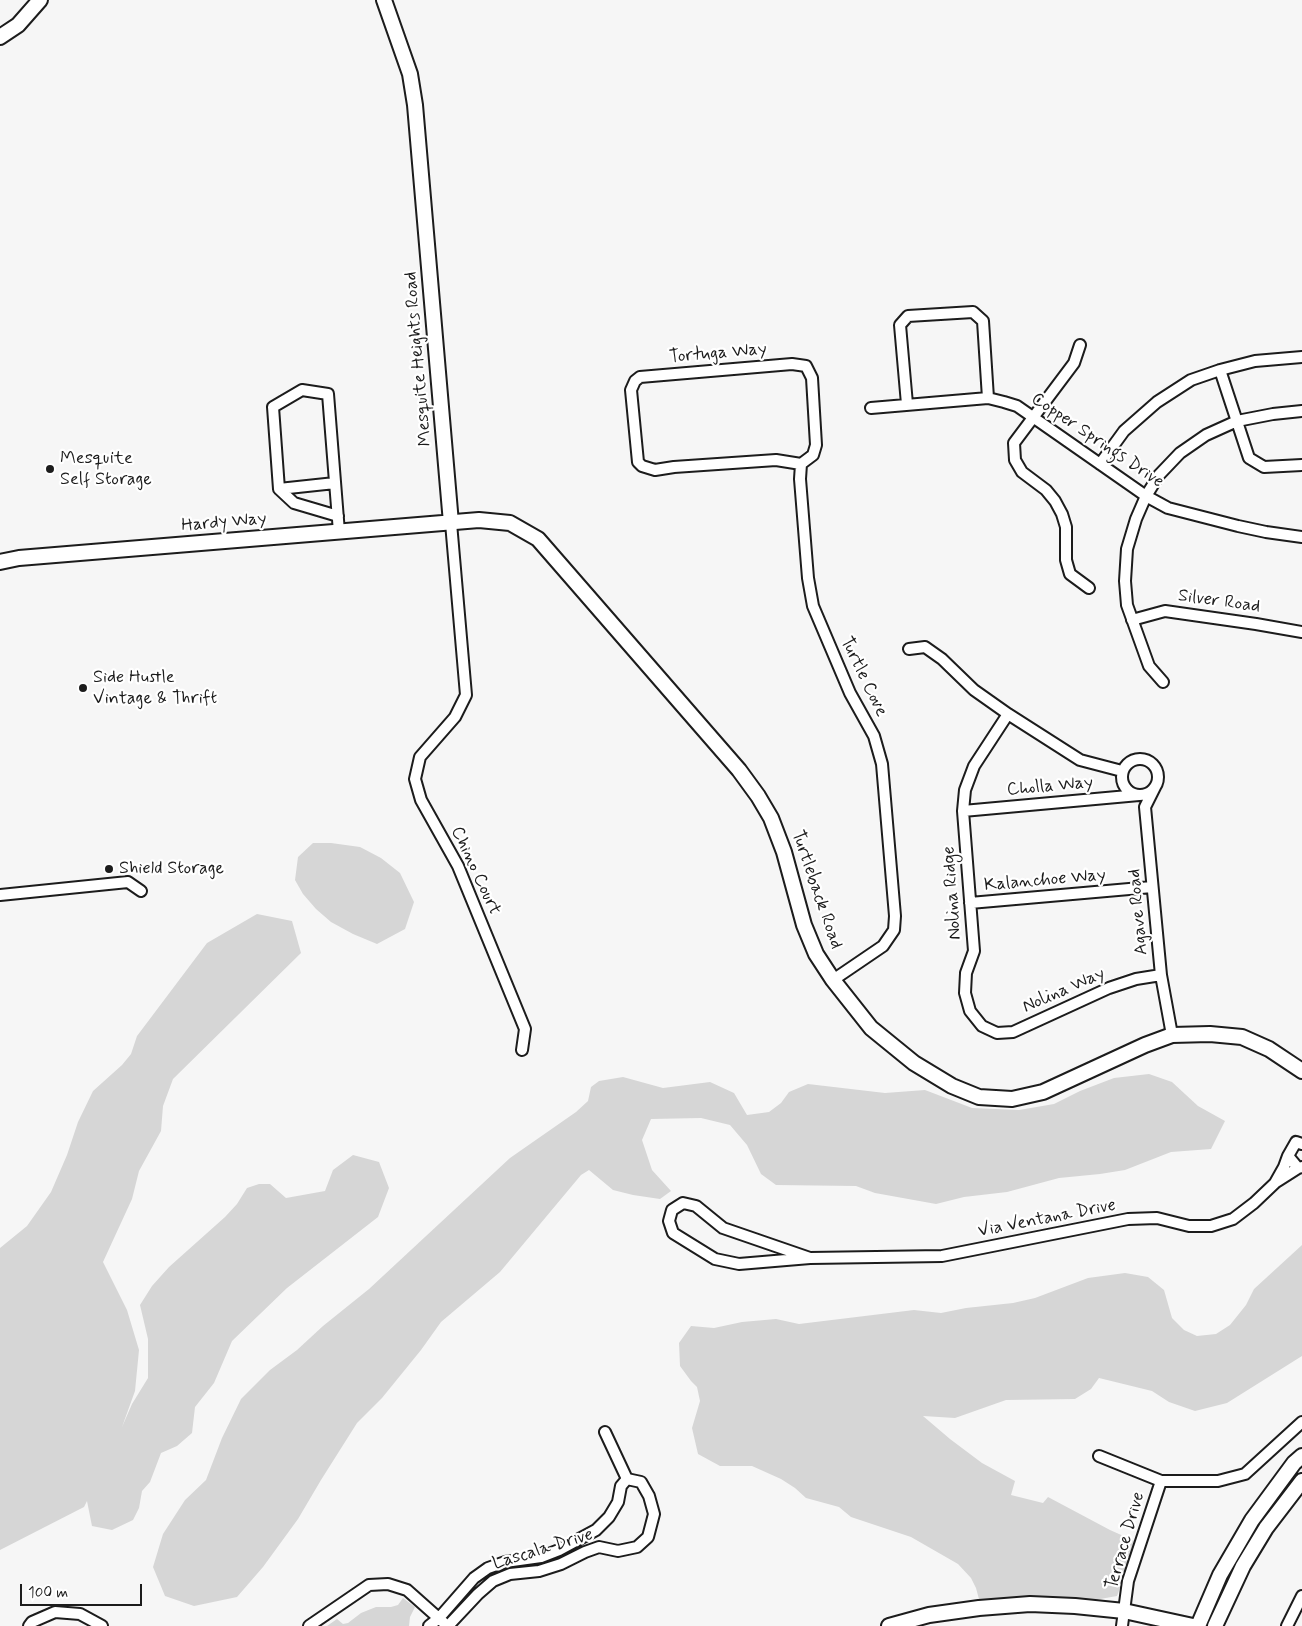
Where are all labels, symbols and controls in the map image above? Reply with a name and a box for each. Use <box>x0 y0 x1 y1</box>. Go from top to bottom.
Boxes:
street label: Mesquite Heights Road <box>401 271 437 447</box>
street label: Tortuga Way <box>668 339 768 369</box>
street label: Copper Springs Drive <box>1027 389 1167 493</box>
place label: Mesquite Self Storage <box>60 448 152 490</box>
marker: Mesquite Self Storage <box>44 463 56 475</box>
street label: Hardy Way <box>180 509 268 537</box>
street label: Silver Road <box>1177 586 1261 618</box>
street label: Turtle Cove <box>834 634 892 720</box>
place label: Side Hustle Vintage & Thrift <box>93 667 217 710</box>
marker: Side Hustle Vintage & Thrift <box>77 682 89 694</box>
street label: Cholla Way <box>1006 772 1094 802</box>
street label: Chino Court <box>445 823 505 919</box>
street label: Turtleback Road <box>786 828 846 952</box>
street label: Nolina Ridge <box>939 845 967 941</box>
place label: Shield Storage <box>119 858 224 880</box>
marker: Shield Storage <box>103 863 115 875</box>
street label: Kalanchoe Way <box>983 865 1107 897</box>
street label: Agave Road <box>1124 868 1154 956</box>
street label: Nolina Way <box>1020 963 1108 1019</box>
street label: Via Ventana Drive <box>976 1195 1118 1243</box>
street label: Terrace Drive <box>1102 1490 1150 1592</box>
street label: Lascala Drive <box>490 1524 596 1576</box>
scale bar <box>22 1574 145 1606</box>
text: 100 m <box>28 1583 68 1603</box>

